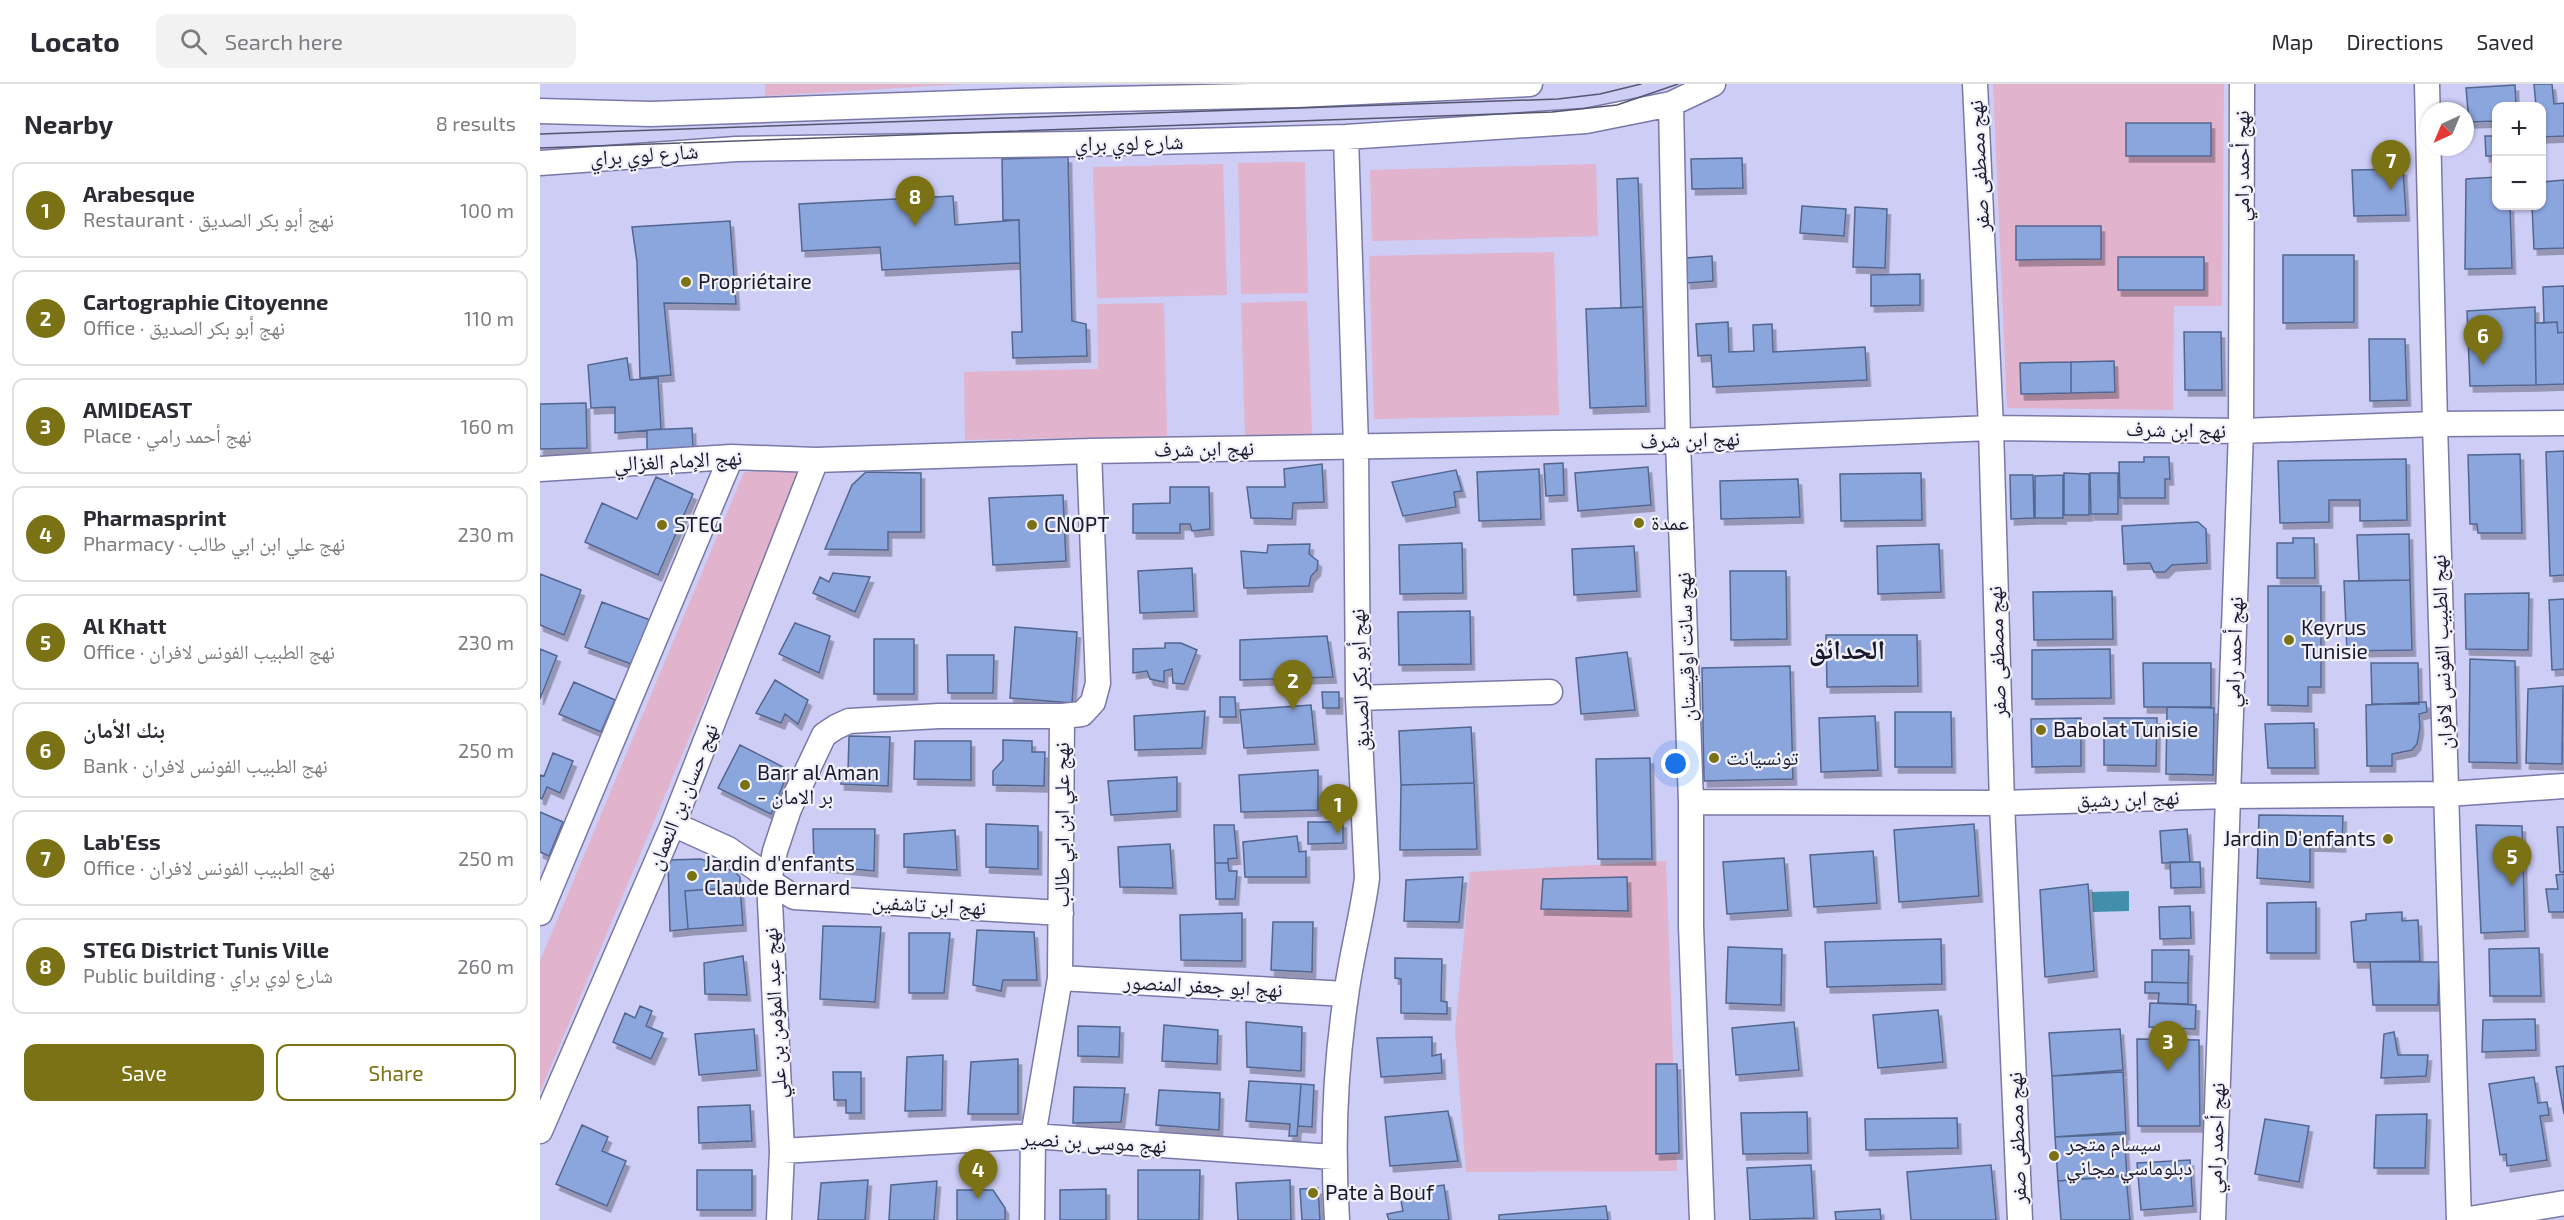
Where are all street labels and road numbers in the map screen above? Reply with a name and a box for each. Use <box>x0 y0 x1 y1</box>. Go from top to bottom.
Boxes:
street label: نهج مصطفى صفر <box>1962 99 1995 234</box>
street label: نهج أحمد رامي <box>2228 110 2258 222</box>
street label: شارع لوي براي <box>1074 128 1184 160</box>
street label: شارع لوي براي <box>589 137 699 175</box>
street label: نهج ابن شرف <box>2126 415 2226 444</box>
street label: نهج ابن شرف <box>1639 424 1741 455</box>
street label: نهج ابن شرف <box>1154 434 1254 463</box>
street label: نهج الإمام الغزالي <box>613 444 743 481</box>
street label: نهج الطبيب الفونس لافران <box>2425 554 2458 750</box>
street label: نهج سانت اوقيستان <box>1669 572 1702 722</box>
street label: نهج مصطفى صفر <box>1981 586 2012 719</box>
street label: نهج أحمد رامي <box>2218 596 2252 708</box>
street label: نهج أبو بكر الصديق <box>1344 608 1375 752</box>
street label: نهج حسان بن النعمان <box>641 720 724 874</box>
street label: نهج علي ابن ابي طالب <box>1048 742 1078 908</box>
street label: نهج ابن رشيق <box>2076 783 2180 814</box>
street label: نهج ابن تاشفين <box>871 888 987 921</box>
street label: نهج عبد المؤمن بن علي <box>757 927 796 1099</box>
street label: نهج ابو جعفر المنصور <box>1122 968 1283 1003</box>
street label: نهج مصطفى صفر <box>2001 1072 2032 1205</box>
street label: نهج أحمد رامي <box>2200 1082 2234 1194</box>
street label: نهج موسى بن نصير <box>1020 1124 1167 1159</box>

